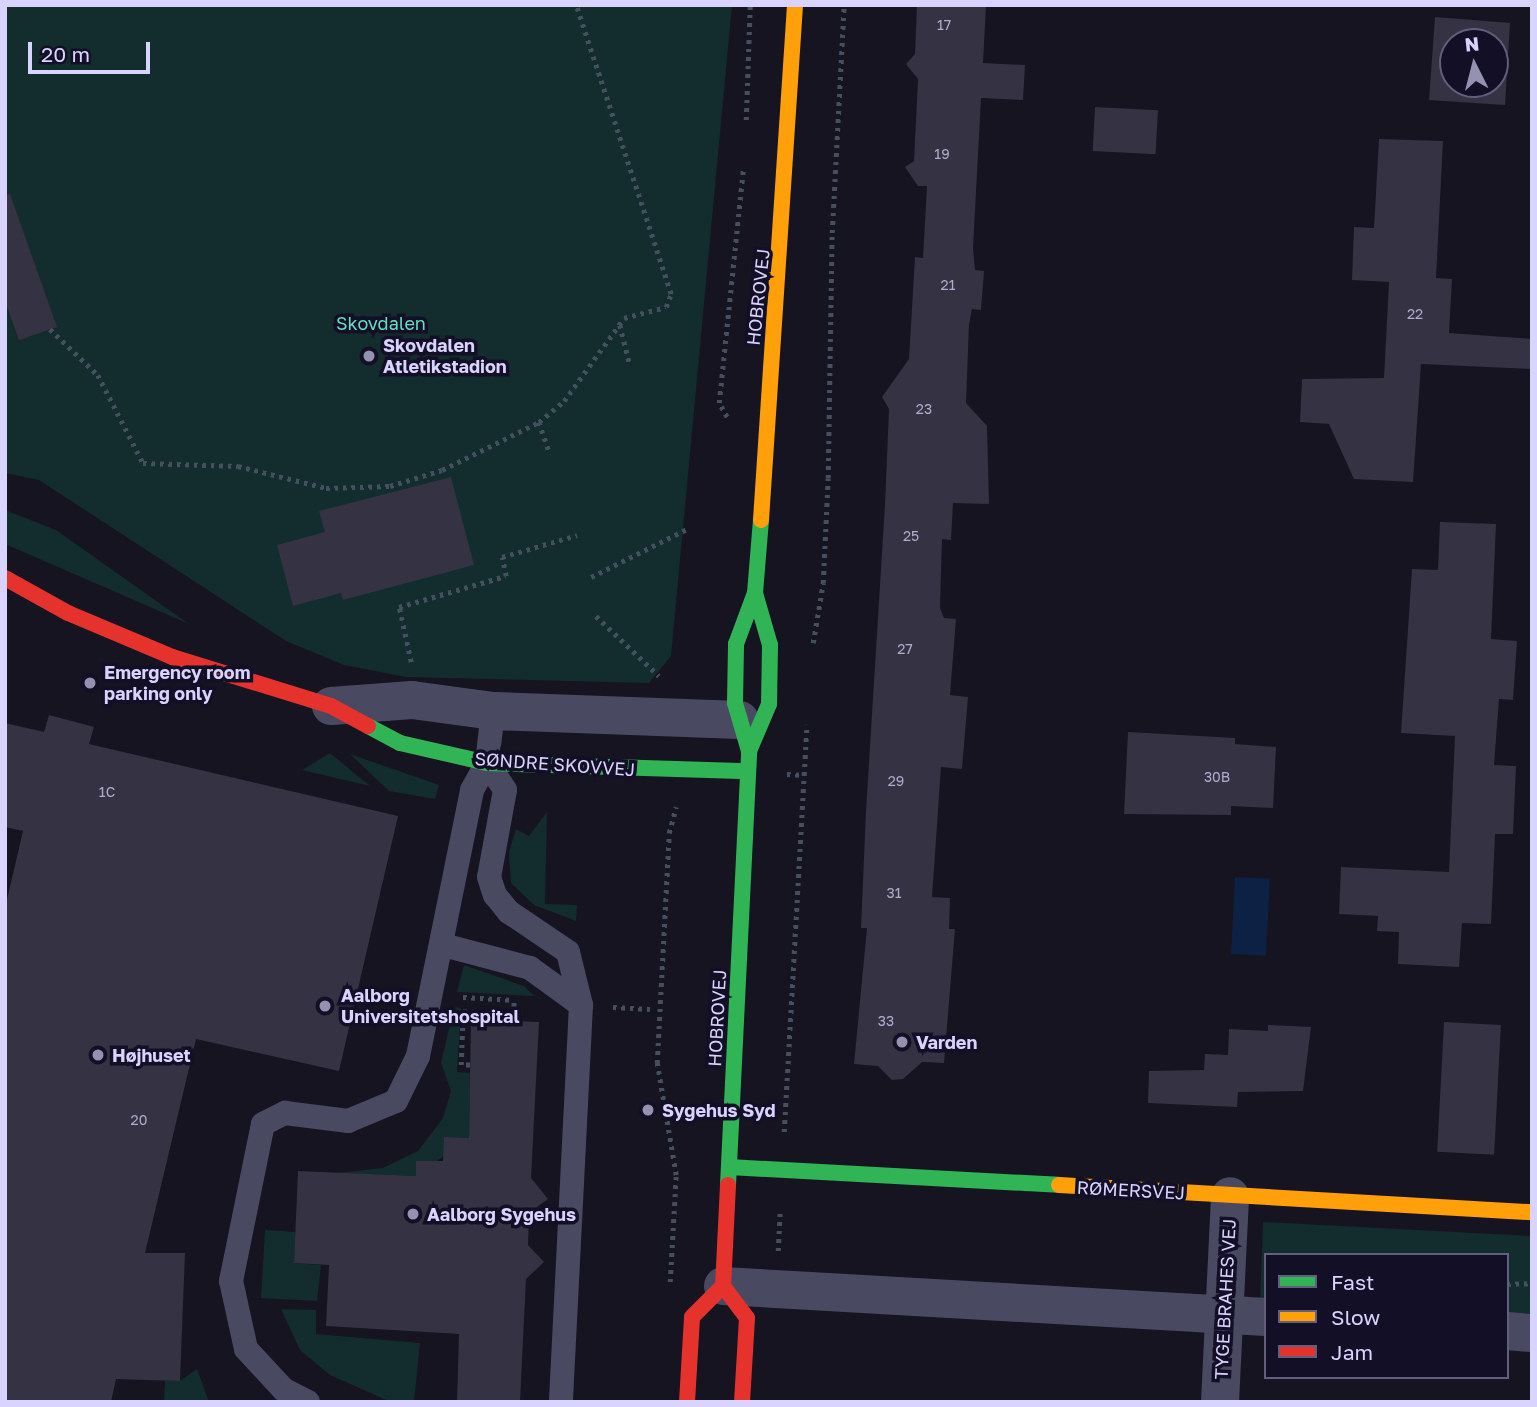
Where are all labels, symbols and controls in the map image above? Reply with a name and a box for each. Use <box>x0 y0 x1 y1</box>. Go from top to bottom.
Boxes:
house number: 17 <box>937 17 951 33</box>
scale bar <box>32 28 154 72</box>
north arrow <box>1439 28 1509 98</box>
text: N <box>1464 31 1480 56</box>
text: 20 m <box>41 41 90 67</box>
house number: 19 <box>934 146 950 162</box>
street label: HOBROVEJ <box>742 247 774 347</box>
house number: 21 <box>941 277 955 293</box>
house number: 22 <box>1407 306 1423 322</box>
park label: Skovdalen <box>336 312 426 334</box>
place label: Skovdalen Atletikstadion <box>383 335 507 378</box>
marker: Skovdalen Atletikstadion <box>361 348 377 364</box>
house number: 23 <box>916 401 932 417</box>
house number: 25 <box>903 528 919 544</box>
house number: 27 <box>897 641 913 657</box>
place label: Emergency room parking only <box>104 662 250 704</box>
marker: Emergency room parking only <box>82 675 98 691</box>
street label: SØNDRE SKOVVEJ <box>474 748 636 780</box>
house number: 30B <box>1204 769 1230 785</box>
house number: 29 <box>888 773 904 789</box>
house number: 1C <box>99 784 115 800</box>
house number: 31 <box>887 885 901 901</box>
street label: HOBROVEJ <box>704 969 730 1067</box>
place label: Aalborg Universitetshospital <box>341 985 520 1028</box>
marker: Aalborg Universitetshospital <box>315 996 335 1016</box>
house number: 33 <box>878 1013 894 1029</box>
place label: Varden <box>916 1031 977 1053</box>
marker: Varden <box>894 1034 910 1050</box>
place label: Højhuset <box>112 1044 191 1066</box>
marker: Højhuset <box>90 1047 106 1063</box>
place label: Sygehus Syd <box>662 1099 776 1121</box>
marker: Sygehus Syd <box>640 1102 656 1118</box>
house number: 20 <box>131 1112 147 1128</box>
street label: RØMERSVEJ <box>1076 1176 1186 1204</box>
place label: Aalborg Sygehus <box>427 1203 576 1225</box>
marker: Aalborg Sygehus <box>405 1206 421 1222</box>
street label: TYGE BRAHES VEJ <box>1210 1218 1240 1380</box>
legend <box>1264 1253 1509 1379</box>
text: Fast <box>1331 1269 1374 1295</box>
text: Slow <box>1331 1304 1380 1330</box>
text: Jam <box>1331 1339 1373 1365</box>

